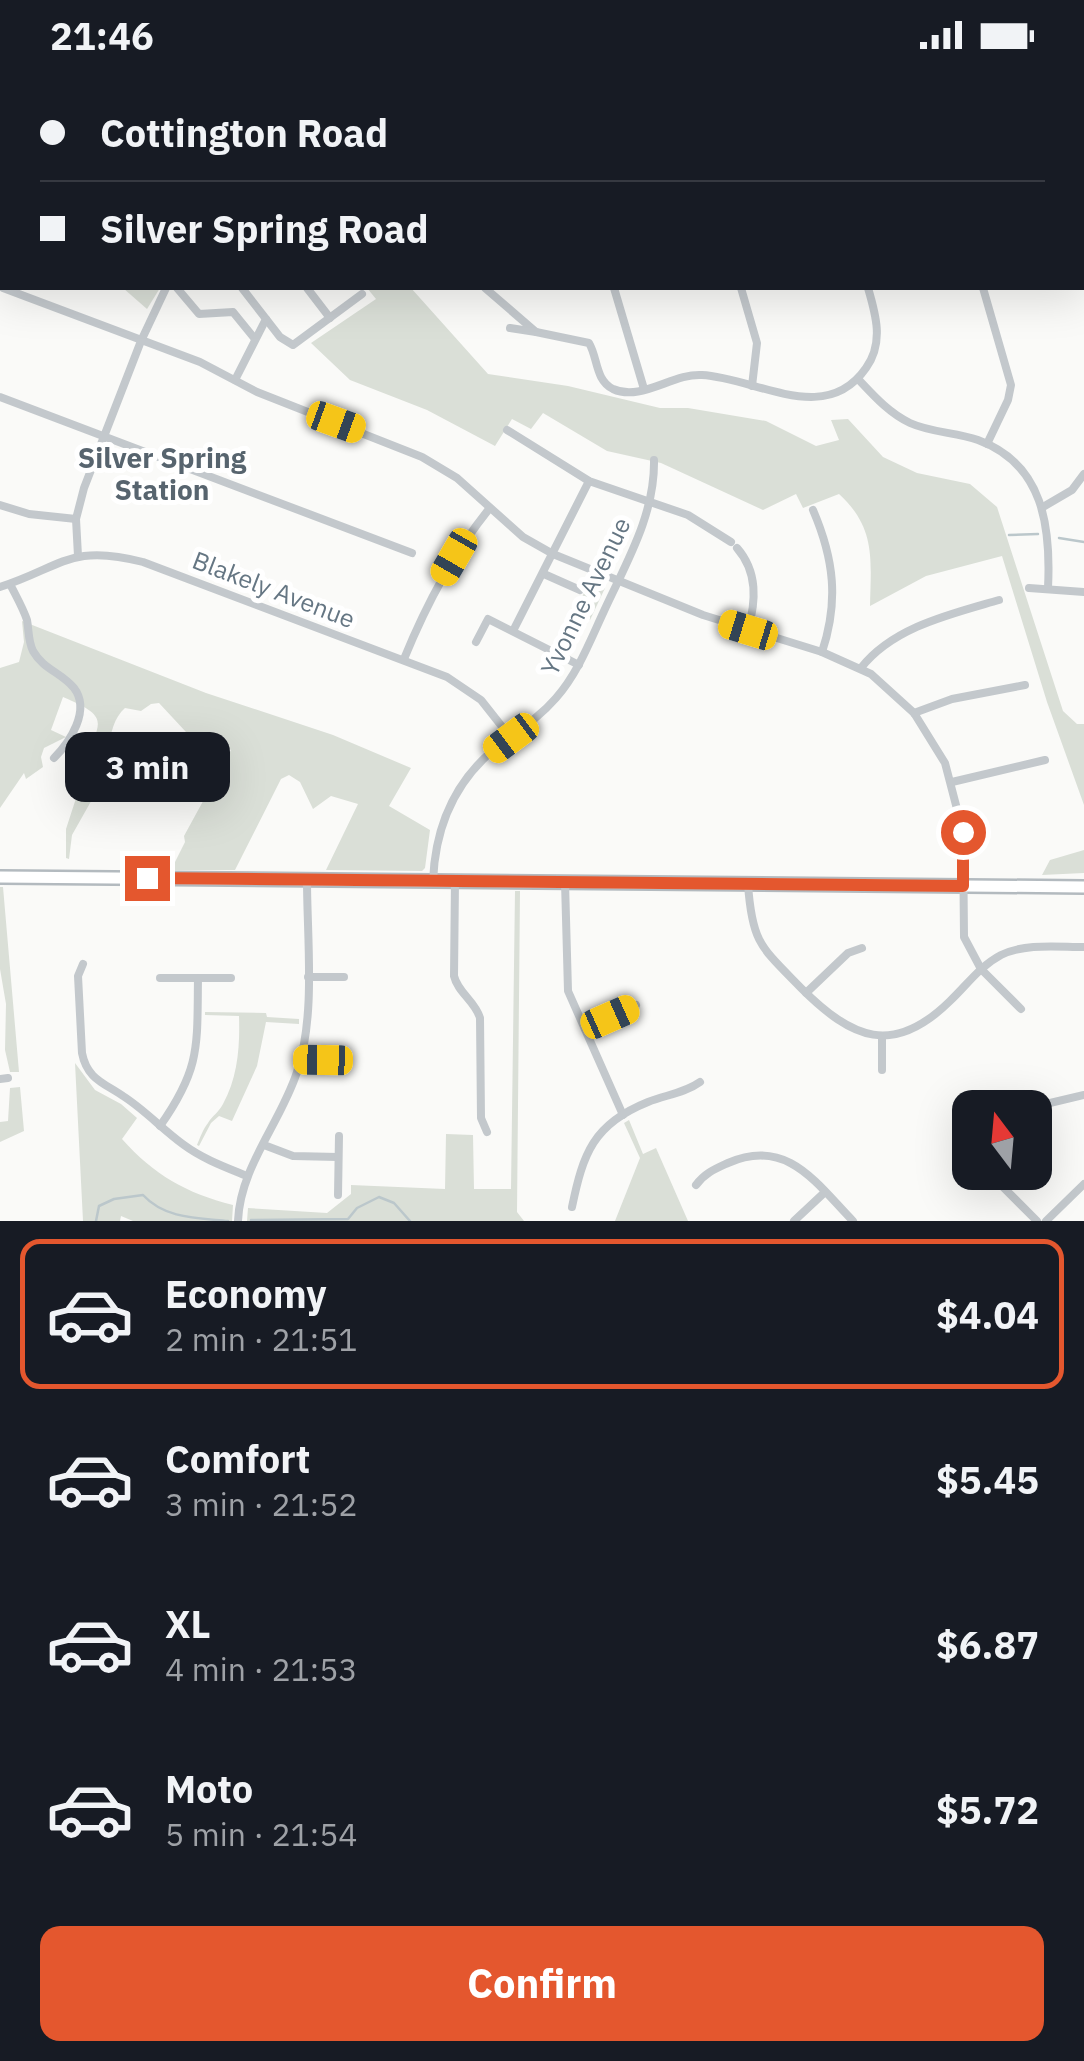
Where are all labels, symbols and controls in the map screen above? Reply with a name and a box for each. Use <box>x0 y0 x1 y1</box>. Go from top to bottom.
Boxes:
text: 21:46 <box>50 11 154 60</box>
text: Cottington Road <box>100 108 388 157</box>
text: Silver Spring Road <box>100 204 429 253</box>
car <box>303 398 369 446</box>
district label: Silver Spring Station <box>78 439 247 508</box>
street label: Yvonne Avenue <box>533 512 637 680</box>
car <box>426 524 482 590</box>
street label: Blakely Avenue <box>188 543 360 635</box>
car <box>715 607 781 653</box>
car <box>478 708 544 768</box>
callout: 3 min <box>64 733 230 803</box>
text: 3 min <box>106 746 189 788</box>
route start <box>941 810 986 855</box>
route end <box>125 856 170 901</box>
car <box>576 991 644 1043</box>
car <box>293 1044 353 1076</box>
north arrow <box>952 1090 1052 1190</box>
map controls <box>952 1090 1052 1190</box>
icon: car <box>45 1269 135 1359</box>
text: Economy <box>165 1269 327 1318</box>
text: $4.04 <box>936 1290 1039 1339</box>
text: 2 min · 21:51 <box>165 1318 358 1360</box>
icon: car <box>45 1434 135 1524</box>
text: Comfort <box>165 1434 310 1483</box>
text: $5.45 <box>936 1455 1039 1504</box>
text: 3 min · 21:52 <box>165 1483 358 1525</box>
icon: car <box>45 1599 135 1689</box>
text: XL <box>165 1599 211 1648</box>
text: $6.87 <box>936 1620 1039 1669</box>
text: 4 min · 21:53 <box>165 1648 358 1690</box>
icon: car <box>45 1764 135 1854</box>
text: Moto <box>165 1764 253 1813</box>
text: $5.72 <box>936 1785 1039 1834</box>
text: 5 min · 21:54 <box>165 1813 358 1855</box>
button: Confirm <box>40 1926 1044 2041</box>

